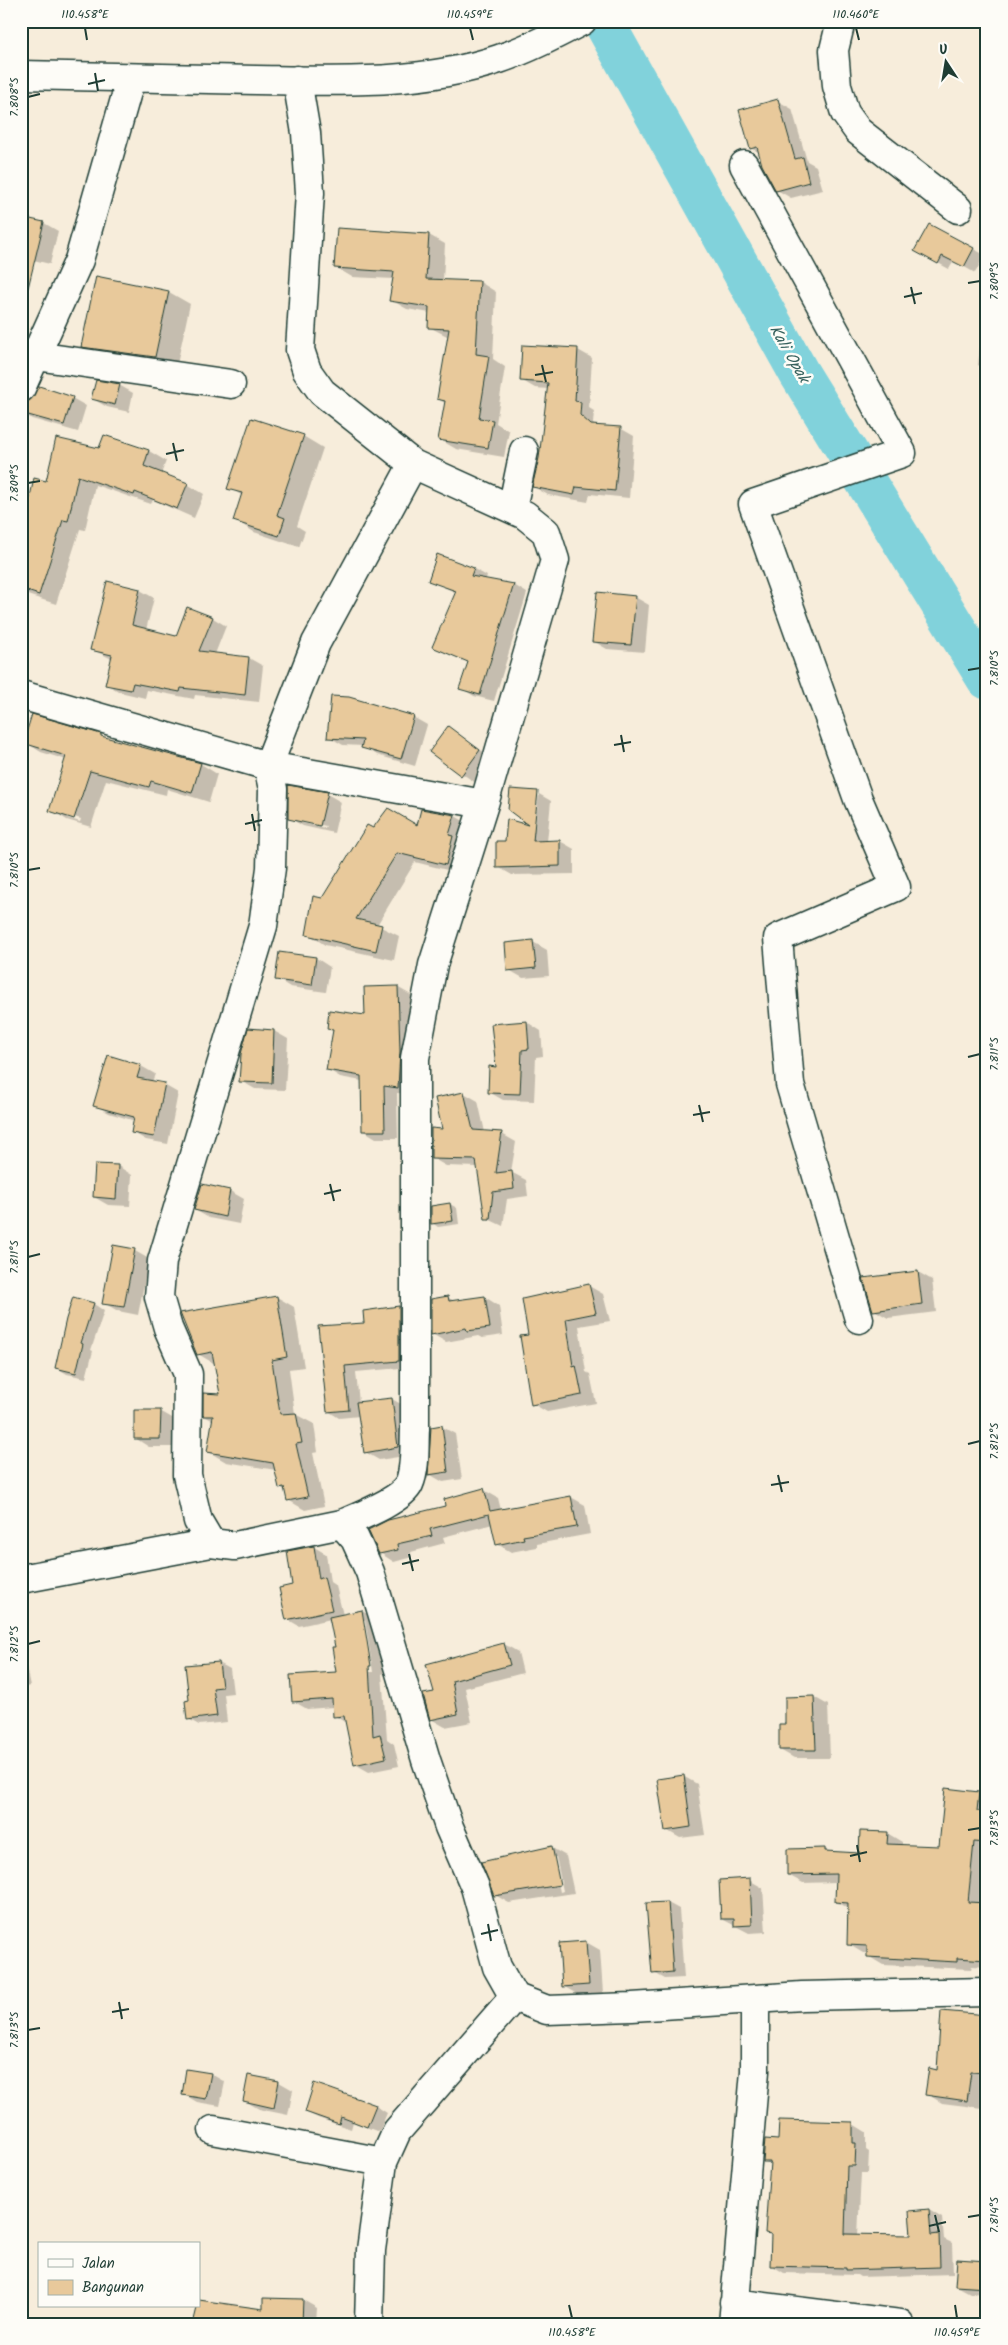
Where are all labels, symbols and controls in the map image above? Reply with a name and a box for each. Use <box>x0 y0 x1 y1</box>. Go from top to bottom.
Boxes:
text: 110.458°E <box>61 5 110 24</box>
text: 110.459°E <box>447 5 494 24</box>
text: 110.460°E <box>833 5 880 24</box>
north arrow <box>920 38 970 88</box>
text: U <box>937 38 951 62</box>
text: 7.808°S <box>5 77 24 117</box>
text: 7.809°S <box>985 261 1004 300</box>
water label: Kali Opak <box>762 320 817 390</box>
text: 7.809°S <box>5 463 24 502</box>
text: 7.810°S <box>985 649 1004 686</box>
text: 7.810°S <box>5 851 24 888</box>
text: 7.811°S <box>985 1037 1004 1071</box>
text: 7.811°S <box>5 1240 24 1274</box>
text: 7.812°S <box>985 1422 1004 1459</box>
text: 7.812°S <box>5 1625 24 1662</box>
text: 7.813°S <box>985 1809 1004 1846</box>
text: 7.813°S <box>5 2011 24 2048</box>
text: 7.814°S <box>985 2196 1004 2233</box>
legend <box>38 2242 200 2308</box>
text: Jalan <box>82 2252 115 2276</box>
text: Bangunan <box>82 2276 144 2300</box>
text: 110.458°E <box>548 2323 597 2342</box>
text: 110.459°E <box>934 2323 981 2342</box>

